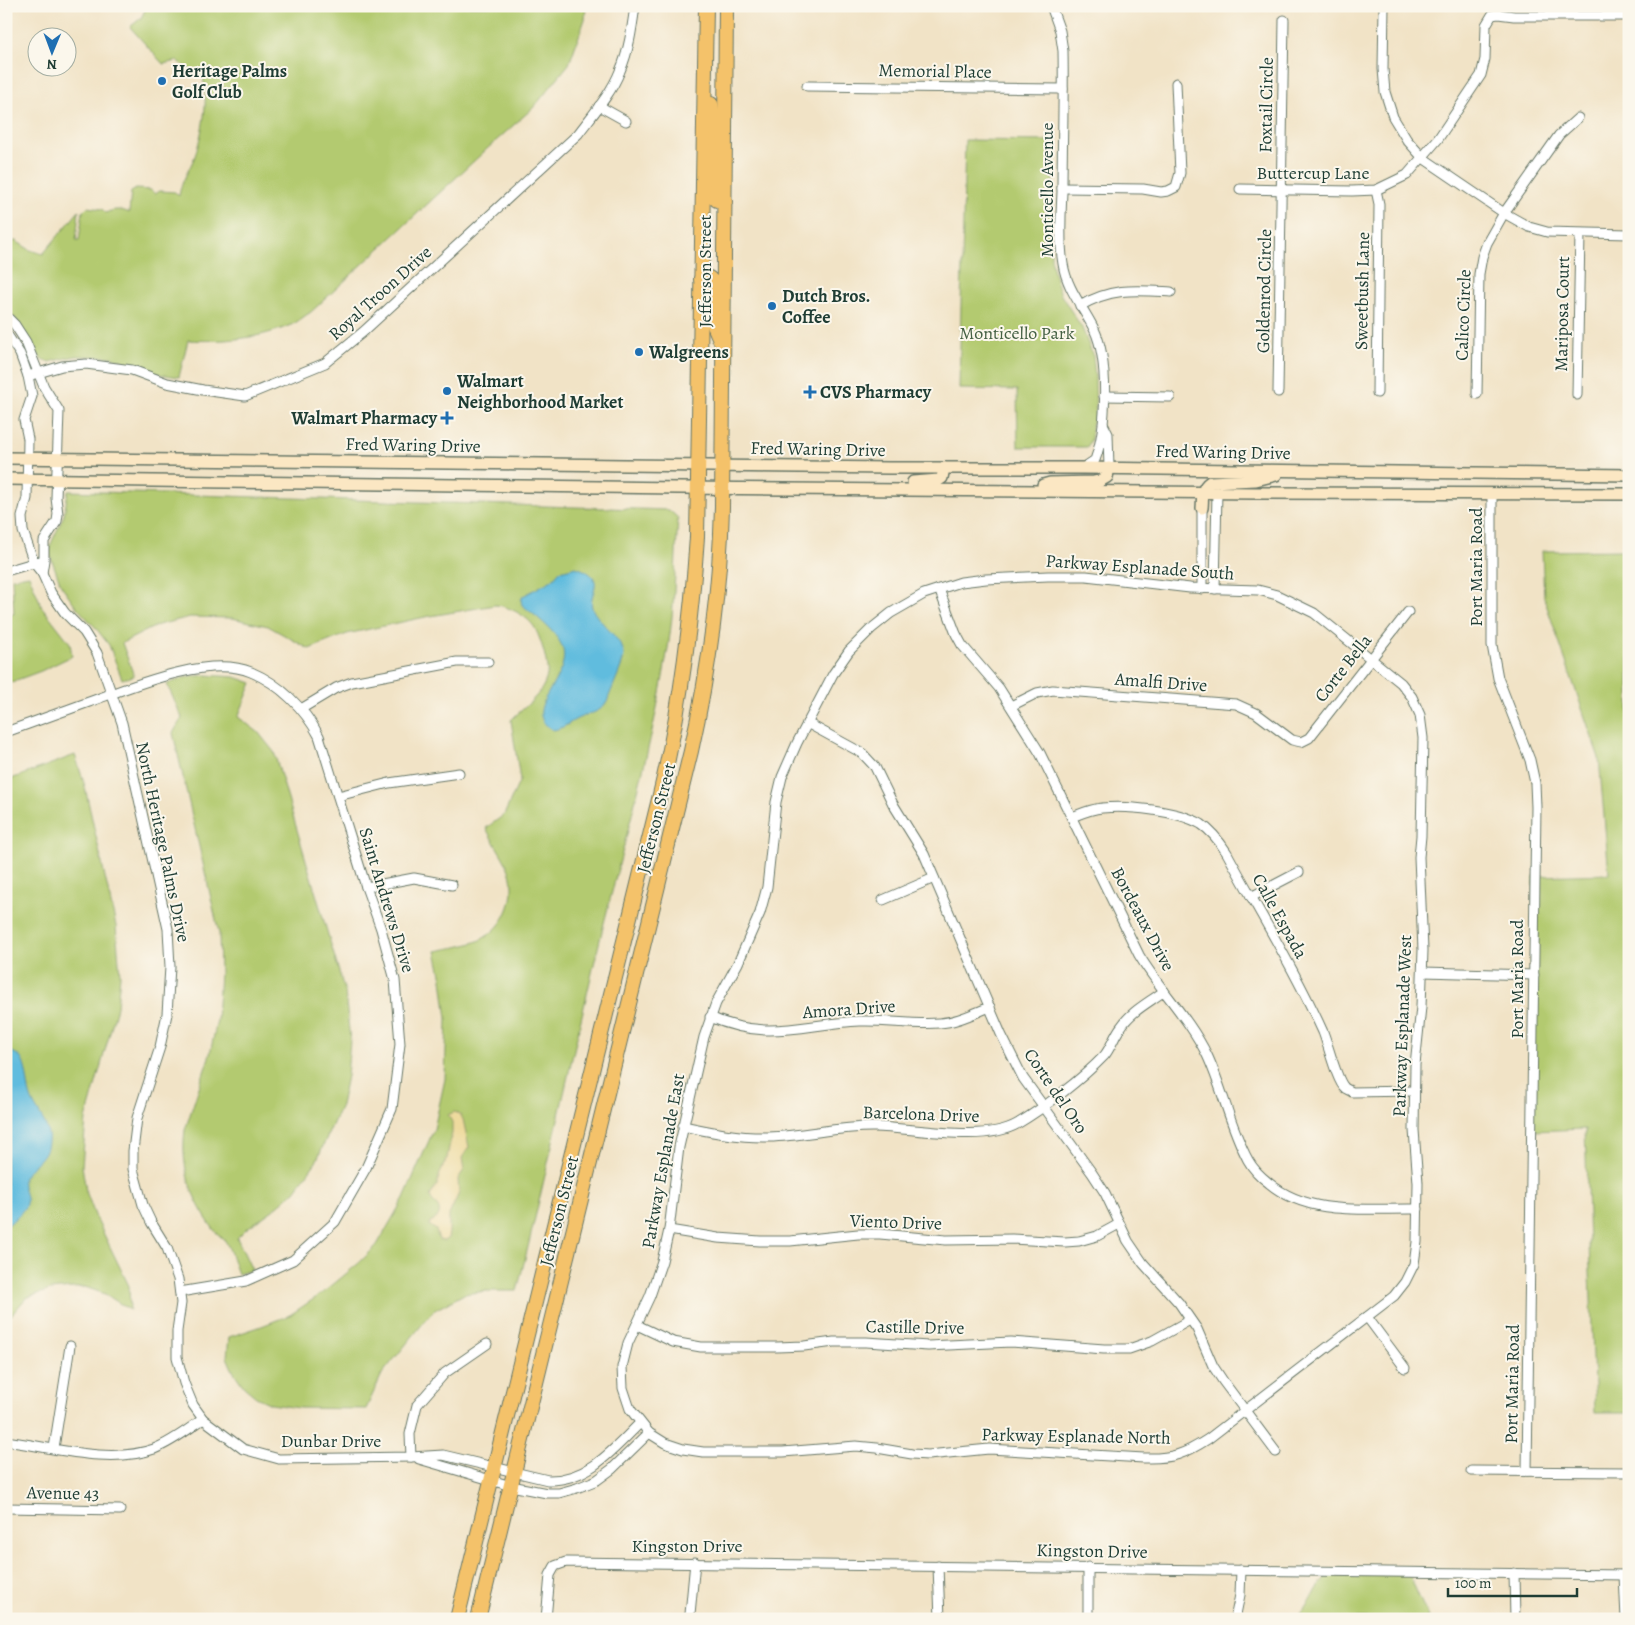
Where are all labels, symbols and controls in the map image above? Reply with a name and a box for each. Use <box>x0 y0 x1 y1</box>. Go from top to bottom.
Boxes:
north arrow <box>28 28 78 78</box>
text: N <box>47 55 57 74</box>
street label: Foxtail Circle <box>1253 57 1279 153</box>
street label: Memorial Place <box>878 58 992 84</box>
place label: Heritage Palms Golf Club <box>172 59 287 104</box>
marker: Heritage Palms Golf Club <box>156 75 168 87</box>
street label: Monticello Avenue <box>1035 122 1059 258</box>
street label: Buttercup Lane <box>1256 161 1370 185</box>
street label: Jefferson Street <box>693 214 717 328</box>
street label: Goldenrod Circle <box>1251 229 1277 353</box>
street label: Sweetbush Lane <box>1349 232 1375 350</box>
street label: Royal Troon Drive <box>323 240 437 346</box>
street label: Mariposa Court <box>1549 256 1575 372</box>
street label: Calico Circle <box>1449 269 1477 361</box>
place label: Dutch Bros. Coffee <box>782 284 871 329</box>
marker: Dutch Bros. Coffee <box>766 300 778 312</box>
park label: Monticello Park <box>959 321 1075 345</box>
place label: Walgreens <box>648 340 729 364</box>
marker: Walgreens <box>633 346 645 358</box>
place label: Walmart Neighborhood Market <box>456 369 623 414</box>
place label: CVS Pharmacy <box>820 380 932 404</box>
marker: Walmart Neighborhood Market <box>441 385 453 397</box>
marker: CVS Pharmacy <box>804 386 816 398</box>
place label: Walmart Pharmacy <box>290 406 438 430</box>
marker: Walmart Pharmacy <box>441 412 453 424</box>
street label: Fred Waring Drive <box>345 432 481 458</box>
street label: Fred Waring Drive <box>750 436 886 462</box>
street label: Fred Waring Drive <box>1155 439 1291 465</box>
street label: Port Maria Road <box>1464 507 1488 627</box>
street label: Parkway Esplanade South <box>1045 548 1235 586</box>
street label: Corte Bella <box>1309 629 1377 707</box>
street label: Amalfi Drive <box>1113 667 1208 697</box>
street label: North Heritage Palms Drive <box>130 740 196 944</box>
street label: Jefferson Street <box>631 760 681 876</box>
street label: Saint Andrews Drive <box>354 825 420 975</box>
street label: Bordeaux Drive <box>1105 863 1181 975</box>
street label: Calle Espada <box>1247 869 1314 963</box>
street label: Port Maria Road <box>1505 919 1529 1039</box>
street label: Parkway Esplanade West <box>1387 934 1417 1117</box>
street label: Amora Drive <box>801 994 896 1024</box>
street label: Corte del Oro <box>1019 1044 1093 1138</box>
street label: Parkway Esplanade East <box>636 1072 690 1250</box>
street label: Barcelona Drive <box>862 1100 980 1128</box>
street label: Jefferson Street <box>534 1153 584 1269</box>
street label: Viento Drive <box>849 1208 942 1236</box>
street label: Castille Drive <box>865 1314 965 1340</box>
street label: Port Maria Road <box>1499 1324 1525 1444</box>
street label: Parkway Esplanade North <box>981 1422 1171 1450</box>
street label: Dunbar Drive <box>281 1429 381 1453</box>
street label: Avenue 43 <box>25 1480 100 1506</box>
street label: Kingston Drive <box>631 1534 743 1558</box>
street label: Kingston Drive <box>1036 1538 1148 1564</box>
scale bar <box>1448 1565 1576 1597</box>
text: 100 m <box>1455 1573 1492 1593</box>

